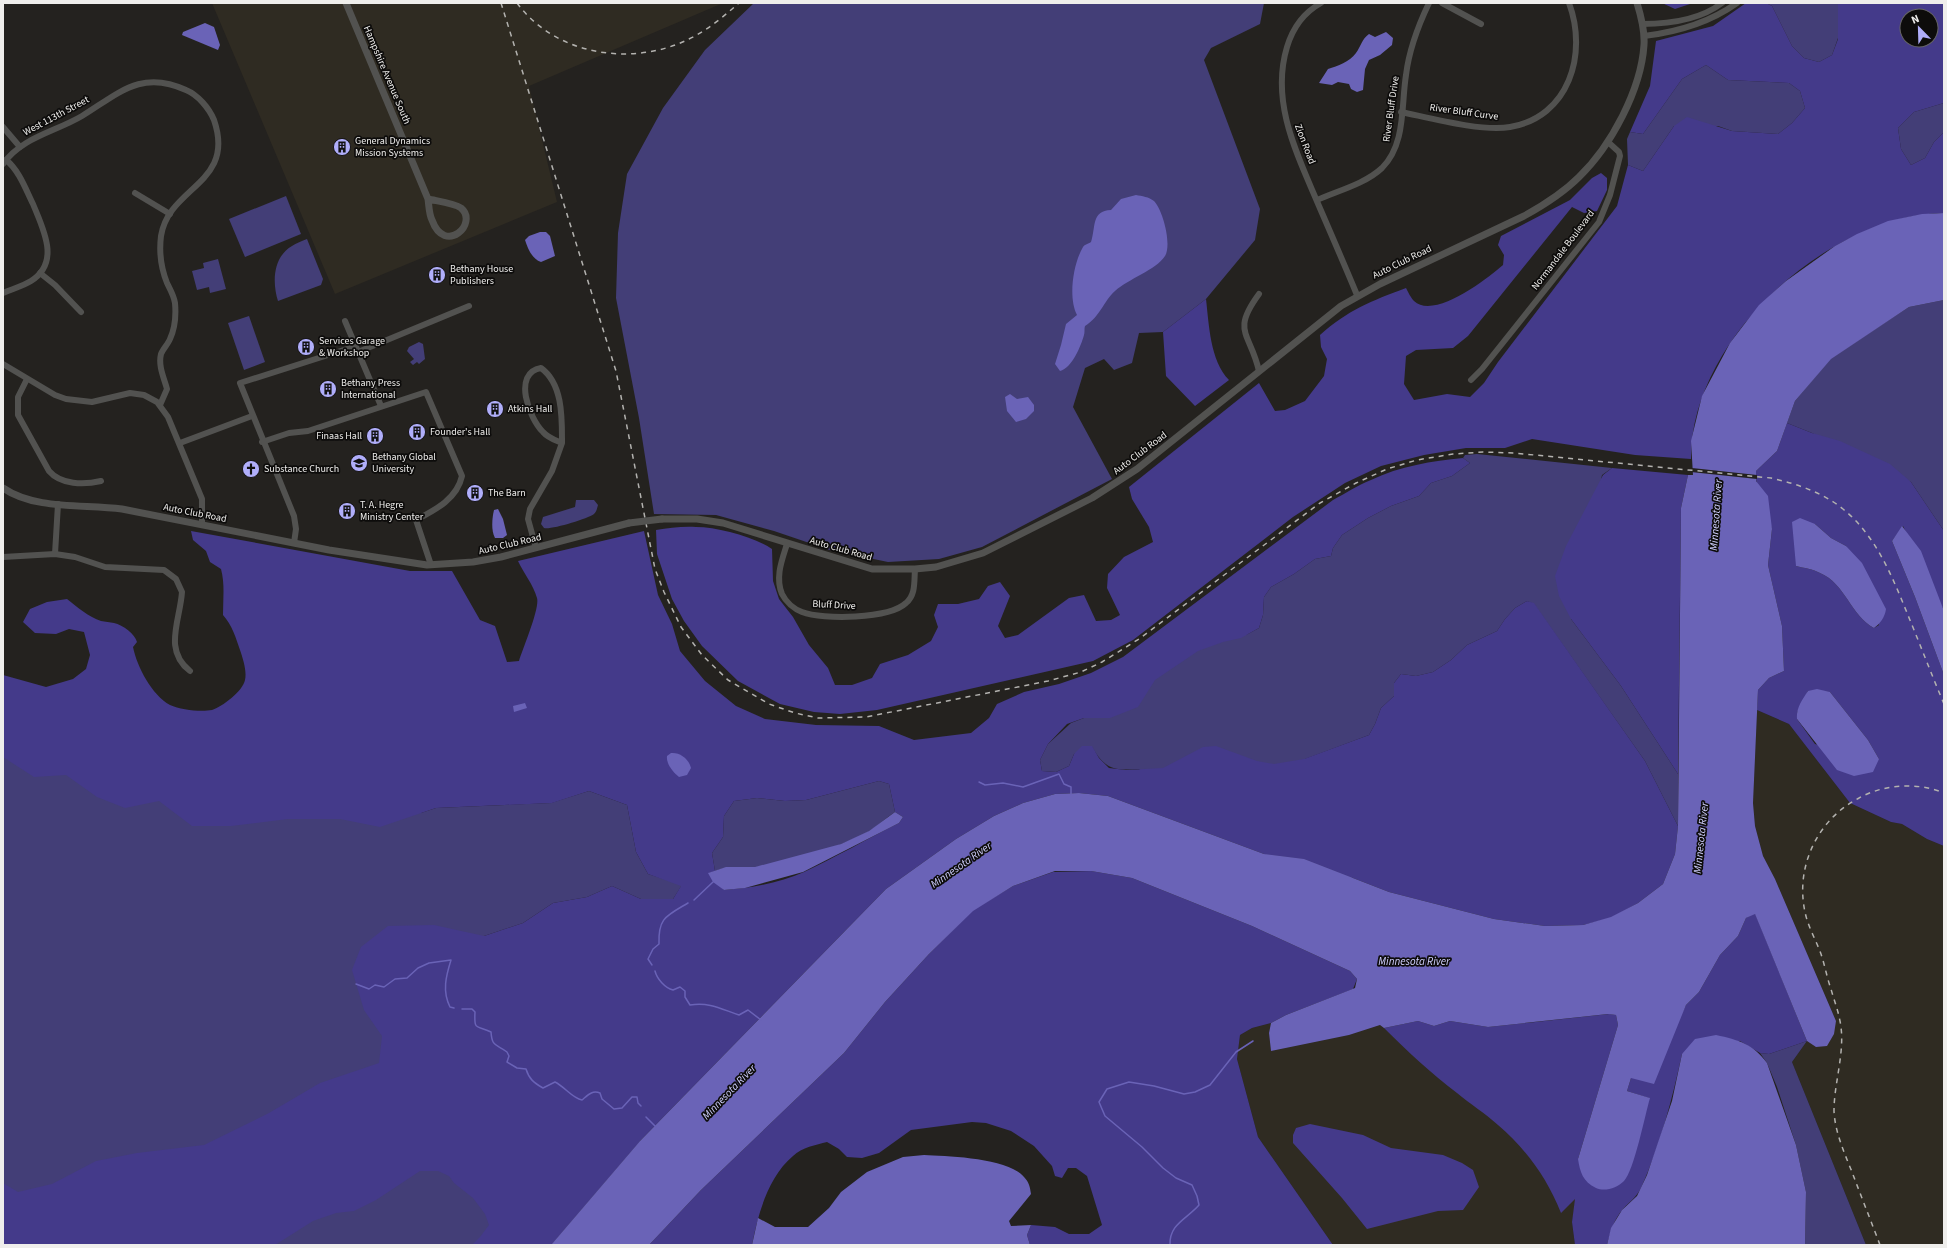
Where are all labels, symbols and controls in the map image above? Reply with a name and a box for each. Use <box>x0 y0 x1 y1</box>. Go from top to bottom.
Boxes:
north arrow <box>1899 8 1939 48</box>
text: N <box>1909 11 1922 28</box>
street label: Hampshire Avenue South <box>360 24 414 126</box>
street label: River Bluff Drive <box>1379 75 1403 143</box>
street label: West 113th Street <box>20 92 92 139</box>
street label: River Bluff Curve <box>1429 100 1499 124</box>
street label: Zion Road <box>1291 122 1319 166</box>
place label: General Dynamics Mission Systems <box>355 134 430 160</box>
building icon: General Dynamics Mission Systems <box>332 137 352 157</box>
street label: Normandale Boulevard <box>1528 207 1598 293</box>
street label: Auto Club Road <box>1370 242 1434 282</box>
place label: Bethany House Publishers <box>450 262 513 288</box>
building icon: Bethany House Publishers <box>427 265 447 285</box>
place label: Services Garage & Workshop <box>319 334 385 360</box>
building icon: Services Garage & Workshop <box>296 337 316 357</box>
place label: Bethany Press International <box>341 376 400 402</box>
building icon: Bethany Press International <box>318 379 338 399</box>
building icon: Atkins Hall <box>485 399 505 419</box>
place label: Atkins Hall <box>508 402 553 416</box>
building icon: Founder's Hall <box>407 422 427 442</box>
place label: Founder's Hall <box>430 425 491 439</box>
building icon: Finaas Hall <box>365 426 385 446</box>
street label: Auto Club Road <box>1110 428 1170 478</box>
place label: Finaas Hall <box>316 429 362 443</box>
place label: Bethany Global University <box>372 450 436 476</box>
school or university icon: Bethany Global University <box>349 453 369 473</box>
church icon: Substance Church <box>241 459 261 479</box>
place label: Substance Church <box>264 462 339 476</box>
water label: Minnesota River <box>1706 478 1726 551</box>
building icon: The Barn <box>465 483 485 503</box>
place label: The Barn <box>488 486 526 500</box>
place label: T. A. Hegre Ministry Center <box>360 498 424 524</box>
street label: Auto Club Road <box>162 500 228 526</box>
building icon: T. A. Hegre Ministry Center <box>337 501 357 521</box>
street label: Auto Club Road <box>477 530 543 558</box>
street label: Auto Club Road <box>808 533 874 565</box>
street label: Bluff Drive <box>812 597 856 613</box>
water label: Minnesota River <box>1690 800 1712 874</box>
water label: Minnesota River <box>927 838 996 892</box>
water label: Minnesota River <box>1378 954 1451 969</box>
water label: Minnesota River <box>699 1060 760 1123</box>

